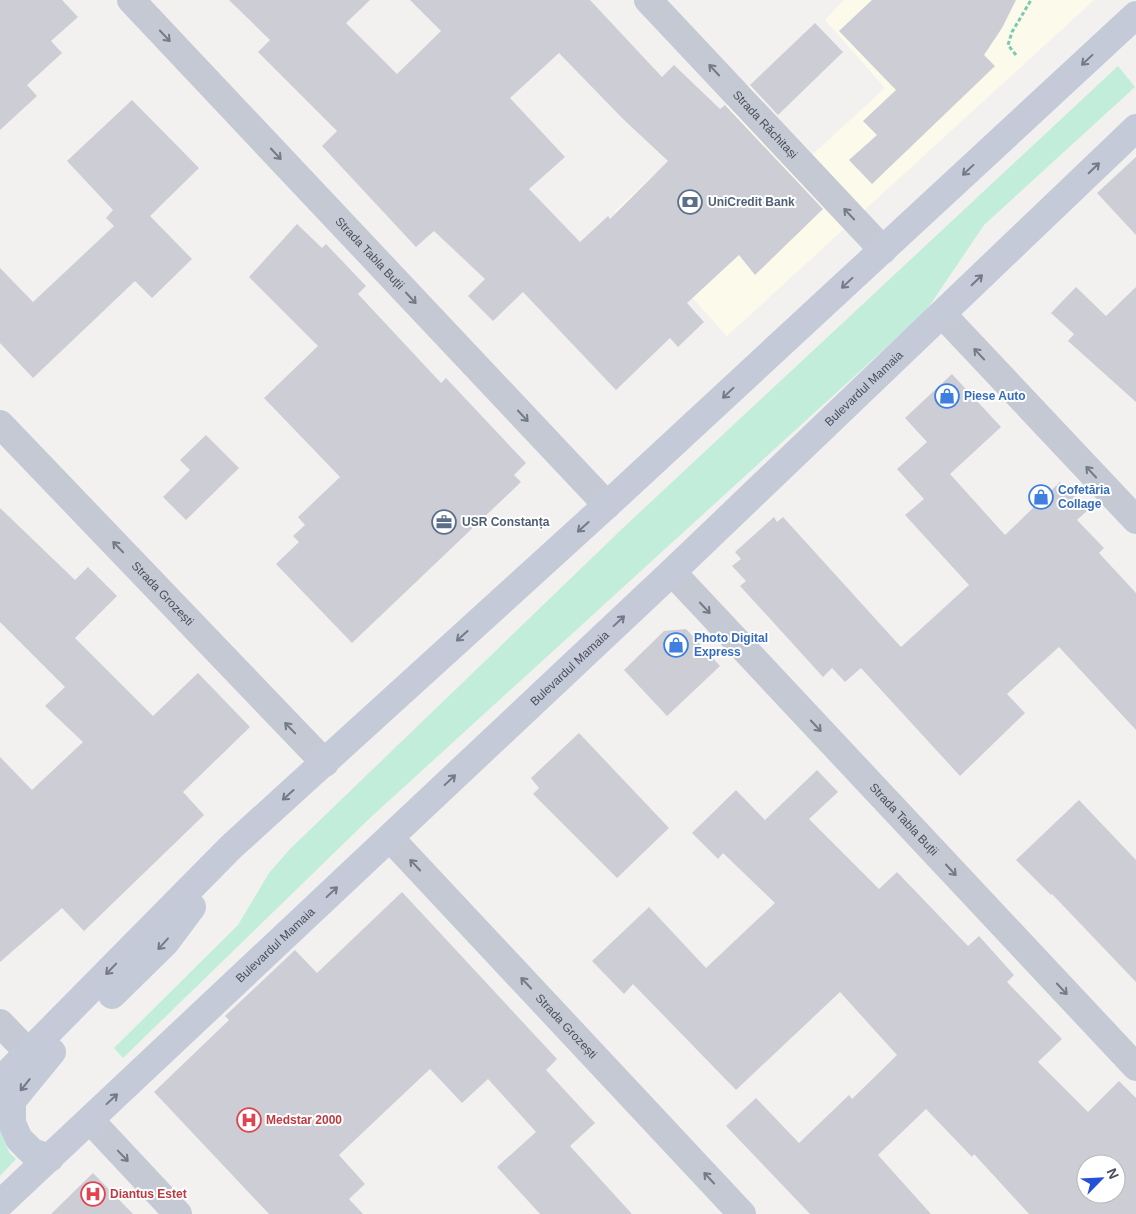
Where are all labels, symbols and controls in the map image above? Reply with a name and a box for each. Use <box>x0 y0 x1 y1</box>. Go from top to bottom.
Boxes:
one-way arrow <box>159 29 171 42</box>
one-way arrow <box>1081 54 1094 66</box>
one-way arrow <box>708 64 720 76</box>
street label: Strada Răchitași <box>730 88 800 162</box>
one-way arrow <box>270 148 282 160</box>
one-way arrow <box>1088 162 1101 174</box>
one-way arrow <box>962 164 975 176</box>
bank icon: UniCredit Bank <box>677 189 703 215</box>
place label: UniCredit Bank <box>708 195 795 209</box>
one-way arrow <box>843 208 855 220</box>
street label: Strada Tabla Buții <box>332 214 407 292</box>
one-way arrow <box>971 274 983 286</box>
one-way arrow <box>841 277 853 289</box>
one-way arrow <box>405 291 417 304</box>
one-way arrow <box>973 347 985 360</box>
street label: Bulevardul Mamaia <box>822 348 906 429</box>
shop icon: Piese Auto <box>934 383 960 409</box>
one-way arrow <box>721 387 734 399</box>
place label: Piese Auto <box>964 389 1026 403</box>
one-way arrow <box>517 410 529 423</box>
one-way arrow <box>1085 466 1097 478</box>
place label: Cofetăria Collage <box>1058 483 1110 511</box>
shop icon: Cofetăria Collage <box>1028 484 1054 510</box>
office icon: USR Constanța <box>431 509 457 535</box>
place label: USR Constanța <box>462 515 550 529</box>
one-way arrow <box>576 521 589 533</box>
one-way arrow <box>112 541 124 554</box>
street label: Strada Grozești <box>129 559 197 629</box>
one-way arrow <box>699 601 711 614</box>
one-way arrow <box>613 615 626 627</box>
street label: Bulevardul Mamaia <box>527 628 612 709</box>
one-way arrow <box>455 630 468 641</box>
place label: Photo Digital Express <box>694 631 768 659</box>
shop icon: Photo Digital Express <box>663 632 689 658</box>
one-way arrow <box>810 720 822 732</box>
one-way arrow <box>284 722 296 735</box>
one-way arrow <box>444 774 456 786</box>
street label: Strada Tabla Buții <box>867 780 941 858</box>
one-way arrow <box>282 789 295 801</box>
one-way arrow <box>409 858 421 871</box>
one-way arrow <box>945 864 957 876</box>
one-way arrow <box>326 886 339 898</box>
street label: Bulevardul Mamaia <box>233 904 318 985</box>
one-way arrow <box>157 938 169 950</box>
one-way arrow <box>105 963 117 976</box>
one-way arrow <box>520 977 532 990</box>
one-way arrow <box>1056 982 1068 995</box>
street label: Strada Grozești <box>533 991 600 1062</box>
one-way arrow <box>20 1078 31 1091</box>
one-way arrow <box>106 1093 118 1105</box>
hospital icon: Medstar 2000 <box>236 1107 262 1133</box>
place label: Medstar 2000 <box>266 1113 342 1127</box>
one-way arrow <box>117 1150 129 1162</box>
north arrow <box>1076 1154 1126 1204</box>
text: N <box>1104 1166 1122 1182</box>
one-way arrow <box>703 1172 715 1185</box>
hospital icon: Diantus Estet <box>80 1181 106 1207</box>
place label: Diantus Estet <box>110 1187 187 1201</box>

